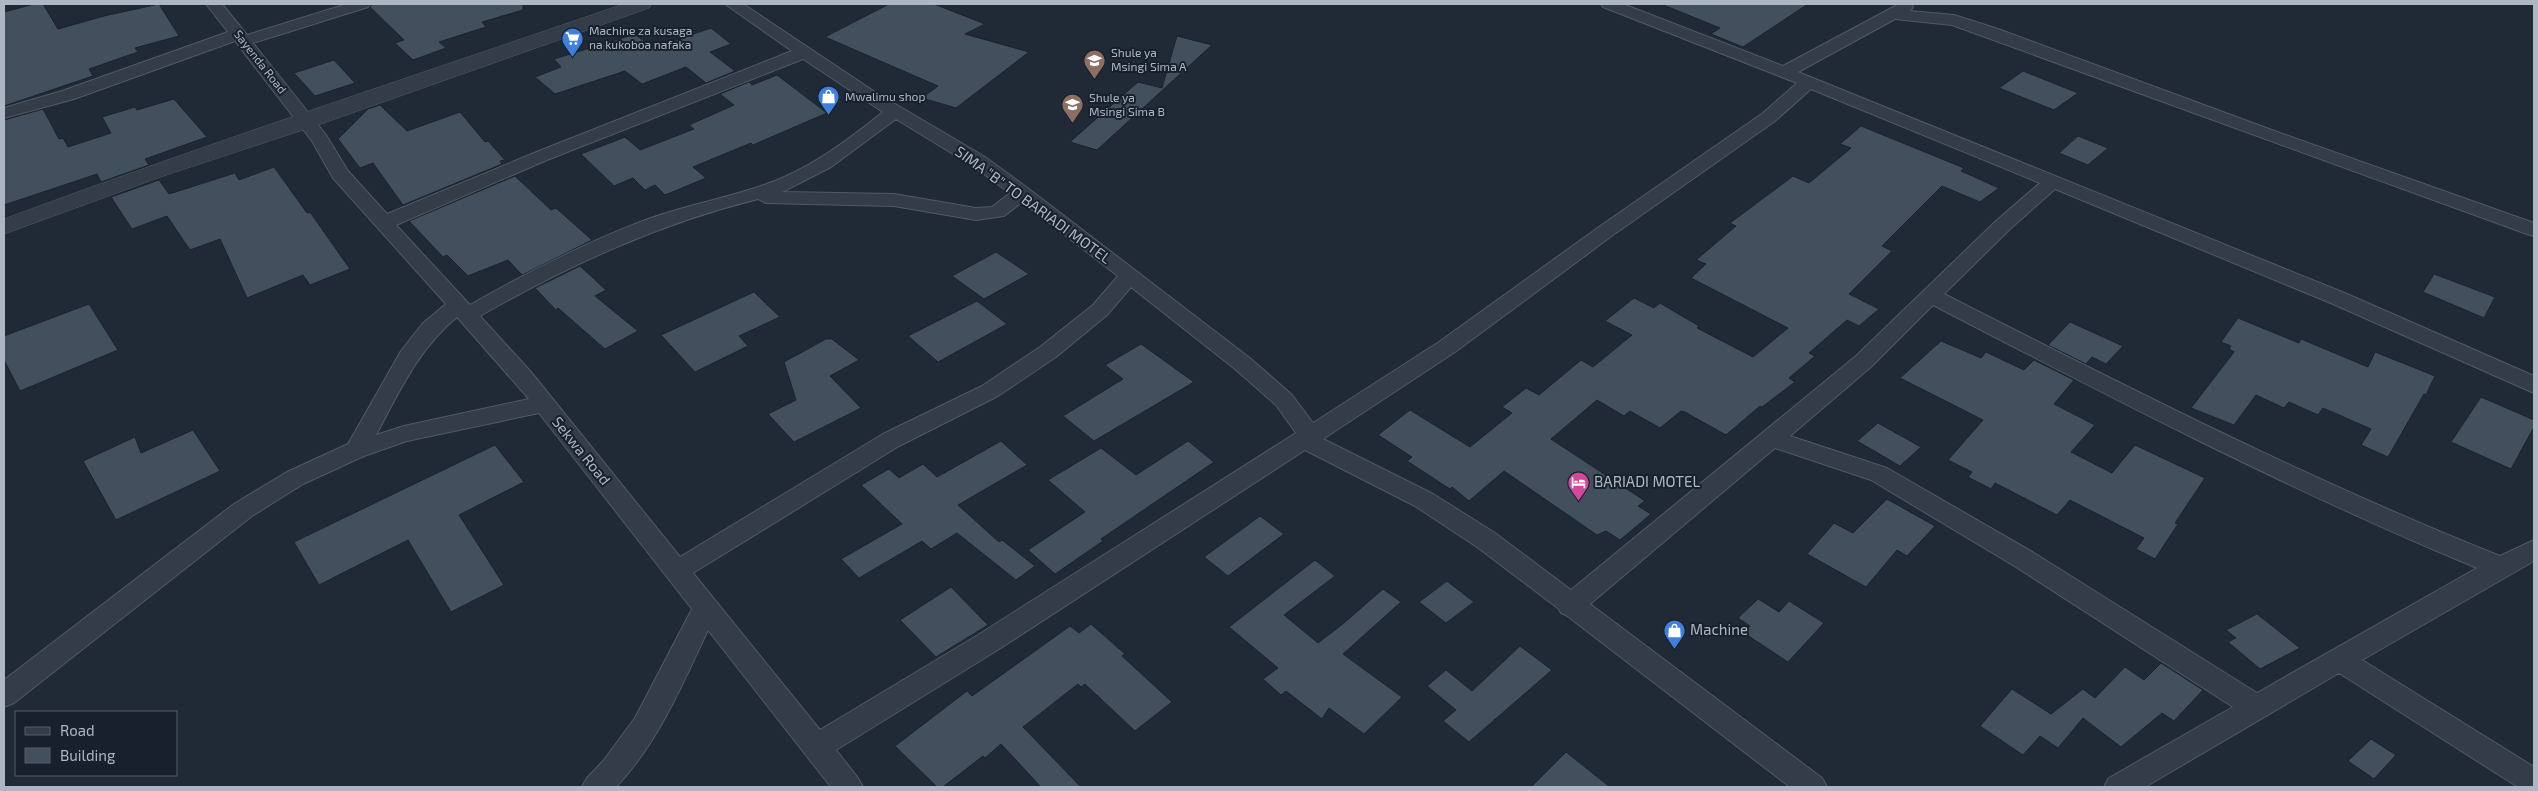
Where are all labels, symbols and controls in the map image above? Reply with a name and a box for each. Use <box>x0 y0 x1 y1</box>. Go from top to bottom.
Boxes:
place label: Machine za kusaga na kukoboa nafaka <box>589 23 692 51</box>
supermarket icon: Machine za kusaga na kukoboa nafaka <box>561 26 585 57</box>
street label: Sayenda Road <box>232 27 290 96</box>
place label: Shule ya Msingi Sima A <box>1111 45 1187 73</box>
school or university icon: Shule ya Msingi Sima A <box>1083 48 1107 79</box>
shop icon: Mwalimu shop <box>817 85 841 116</box>
place label: Mwalimu shop <box>845 89 925 103</box>
place label: Shule ya Msingi Sima B <box>1089 90 1165 118</box>
school or university icon: Shule ya Msingi Sima B <box>1061 93 1085 124</box>
street label: SIMA "B" TO BARIADI MOTEL <box>952 142 1115 267</box>
street label: Sekwa Road <box>549 413 615 488</box>
hotel icon: BARIADI MOTEL <box>1566 470 1590 501</box>
place label: BARIADI MOTEL <box>1594 472 1700 490</box>
shop icon: Machine <box>1662 618 1686 649</box>
place label: Machine <box>1690 620 1748 638</box>
legend <box>15 711 178 776</box>
text: Road <box>60 721 95 739</box>
text: Building <box>60 746 116 764</box>

